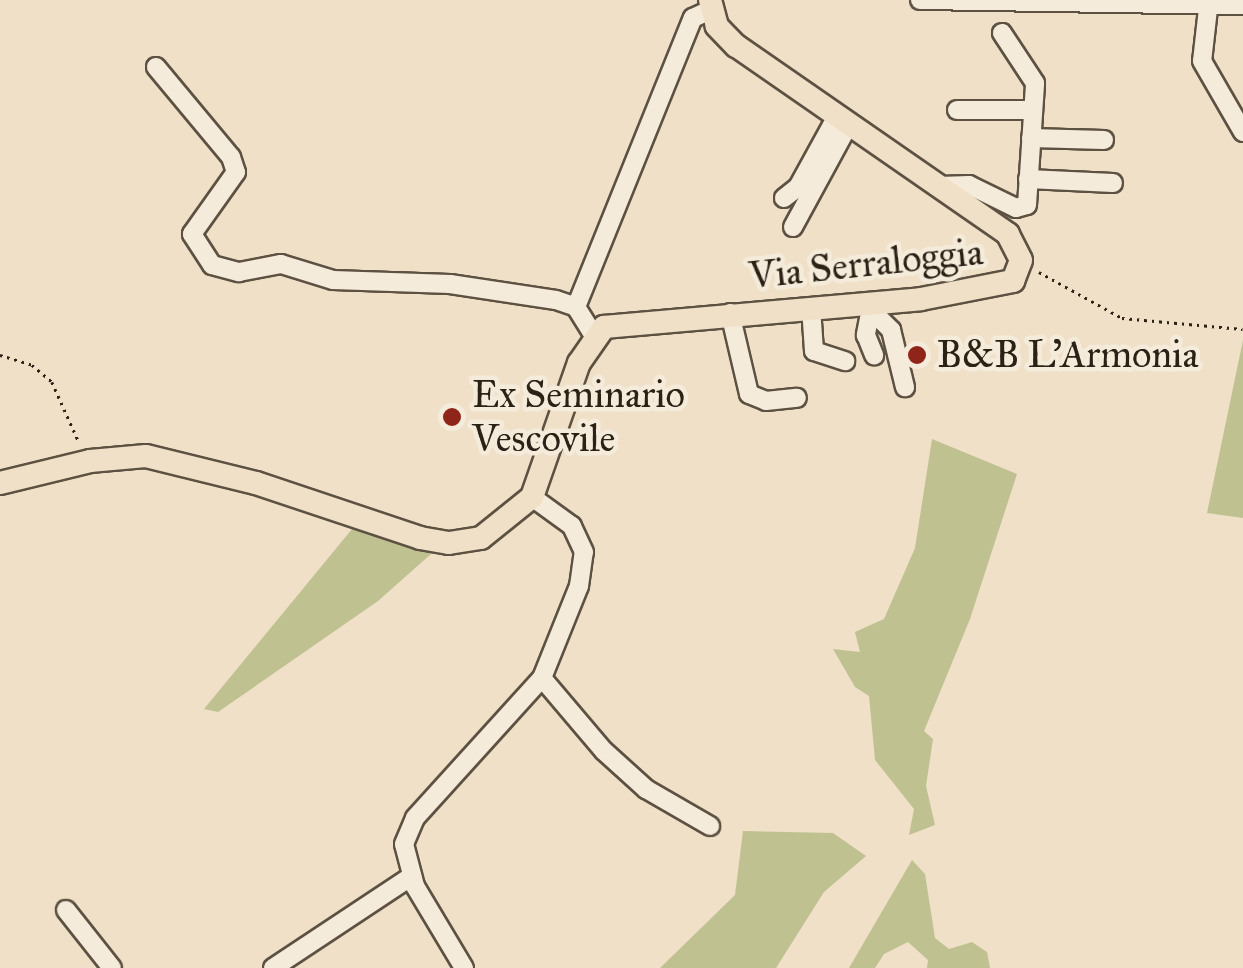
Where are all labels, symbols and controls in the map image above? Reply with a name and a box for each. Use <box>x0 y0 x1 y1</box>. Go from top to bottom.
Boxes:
street label: Via Serraloggia <box>747 229 985 299</box>
place label: B&B L'Armonia <box>937 332 1199 378</box>
marker: B&B L'Armonia <box>906 344 928 366</box>
place label: Ex Seminario Vescovile <box>472 372 685 462</box>
marker: Ex Seminario Vescovile <box>441 406 463 428</box>

